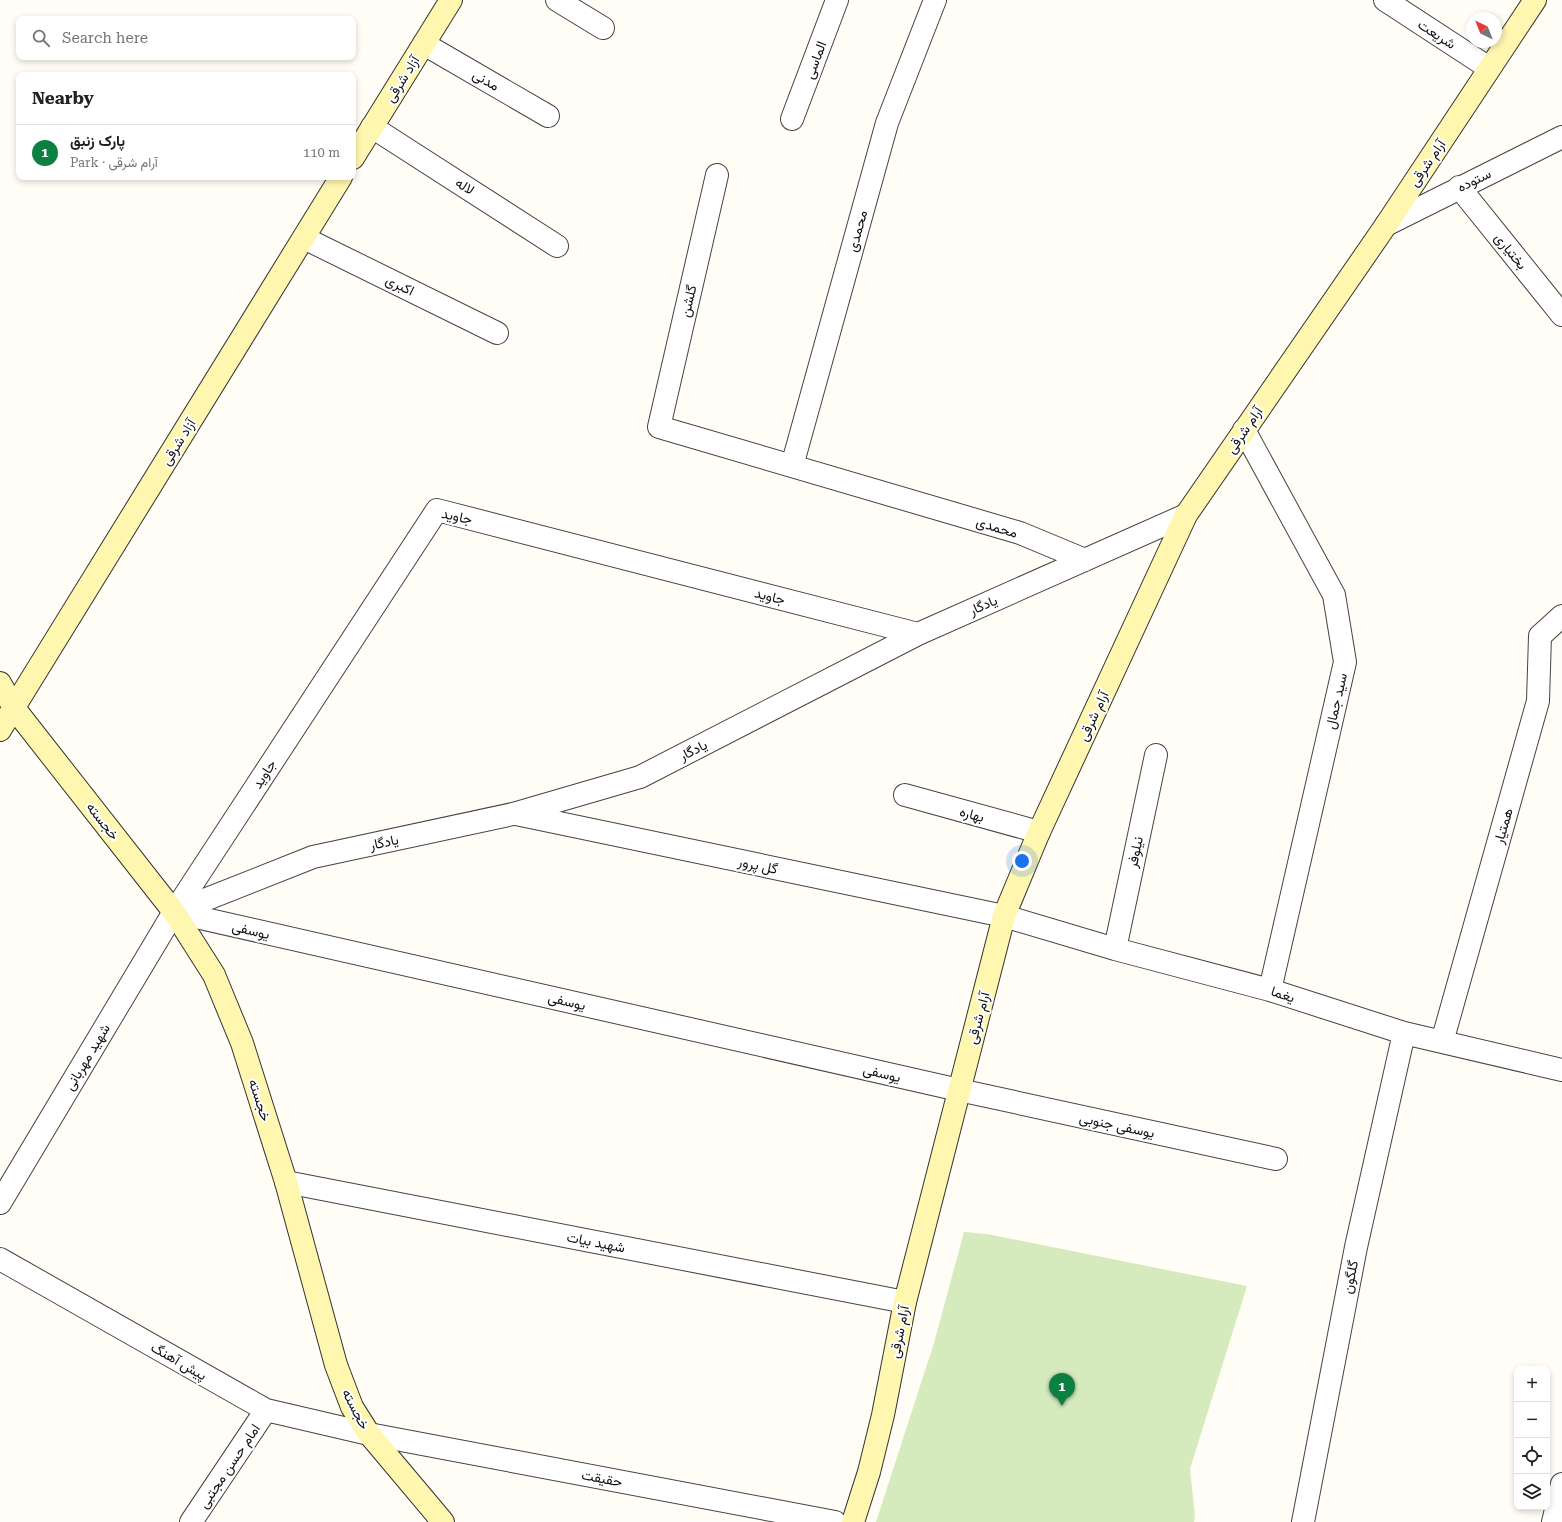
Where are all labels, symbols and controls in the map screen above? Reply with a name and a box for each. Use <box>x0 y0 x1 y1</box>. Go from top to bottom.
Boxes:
north arrow <box>1466 12 1502 48</box>
search box <box>16 16 356 60</box>
street label: شریعت <box>1415 16 1459 53</box>
icon: search <box>30 27 52 49</box>
text: Search here <box>62 29 148 47</box>
street label: الماسی <box>801 39 830 81</box>
street label: آزاد شرقی <box>382 51 424 106</box>
street label: مدنی <box>469 66 502 95</box>
text: Nearby <box>32 88 94 108</box>
text: پارک زنبق <box>70 132 125 150</box>
street label: آرام شرقی <box>1406 135 1450 190</box>
text: 1 <box>41 145 49 160</box>
text: 110 m <box>303 145 340 160</box>
text: Park · آرام شرقی <box>70 155 158 170</box>
street label: ستوده <box>1455 165 1494 196</box>
street label: لاله <box>453 174 477 198</box>
street label: محمدی <box>844 208 871 254</box>
street label: بختیاری <box>1491 230 1530 273</box>
street label: اکبری <box>383 271 417 300</box>
street label: گلشن <box>677 283 700 319</box>
street label: آرام شرقی <box>1223 402 1267 457</box>
street label: آزاد شرقی <box>158 414 200 469</box>
street label: جاوید <box>440 505 474 528</box>
street label: محمدی <box>974 513 1020 542</box>
street label: جاوید <box>753 584 787 608</box>
street label: یادگار <box>965 592 1000 620</box>
street label: سید جمال <box>1322 671 1352 731</box>
street label: آرام شرقی <box>1075 687 1113 744</box>
street label: یادگار <box>675 736 710 765</box>
street label: جاوید <box>249 757 280 792</box>
street label: خجسته <box>83 799 123 844</box>
street label: بهاره <box>958 803 986 826</box>
street label: همتیار <box>1490 806 1517 847</box>
street label: یادگار <box>367 831 400 854</box>
street label: نیلوفر <box>1124 835 1147 870</box>
your location <box>1012 851 1032 871</box>
street label: گل پرور <box>735 853 779 879</box>
street label: یوسفی <box>230 918 272 943</box>
street label: یغما <box>1269 983 1297 1005</box>
street label: یوسفی <box>546 989 588 1014</box>
street label: آرام شرقی <box>963 989 994 1046</box>
street label: شهید مهربانی <box>61 1021 114 1094</box>
street label: یوسفی <box>861 1061 903 1086</box>
street label: خجسته <box>245 1077 274 1123</box>
street label: یوسفی جنوبی <box>1078 1109 1156 1142</box>
street label: شهید بیات <box>565 1228 627 1256</box>
street label: گلگون <box>1339 1259 1362 1295</box>
street label: آرام شرقی <box>886 1303 913 1360</box>
street label: پیش آهنگ <box>147 1339 210 1385</box>
map controls <box>1514 1366 1550 1510</box>
button: + <box>1514 1366 1550 1402</box>
pin: 1 <box>1049 1373 1075 1406</box>
street label: خجسته <box>338 1386 373 1432</box>
button: − <box>1514 1402 1550 1438</box>
street label: امام حسن مجتبی <box>195 1421 264 1512</box>
button: locate <box>1514 1438 1550 1474</box>
street label: حقیقت <box>580 1466 624 1490</box>
button: layers <box>1514 1474 1550 1510</box>

